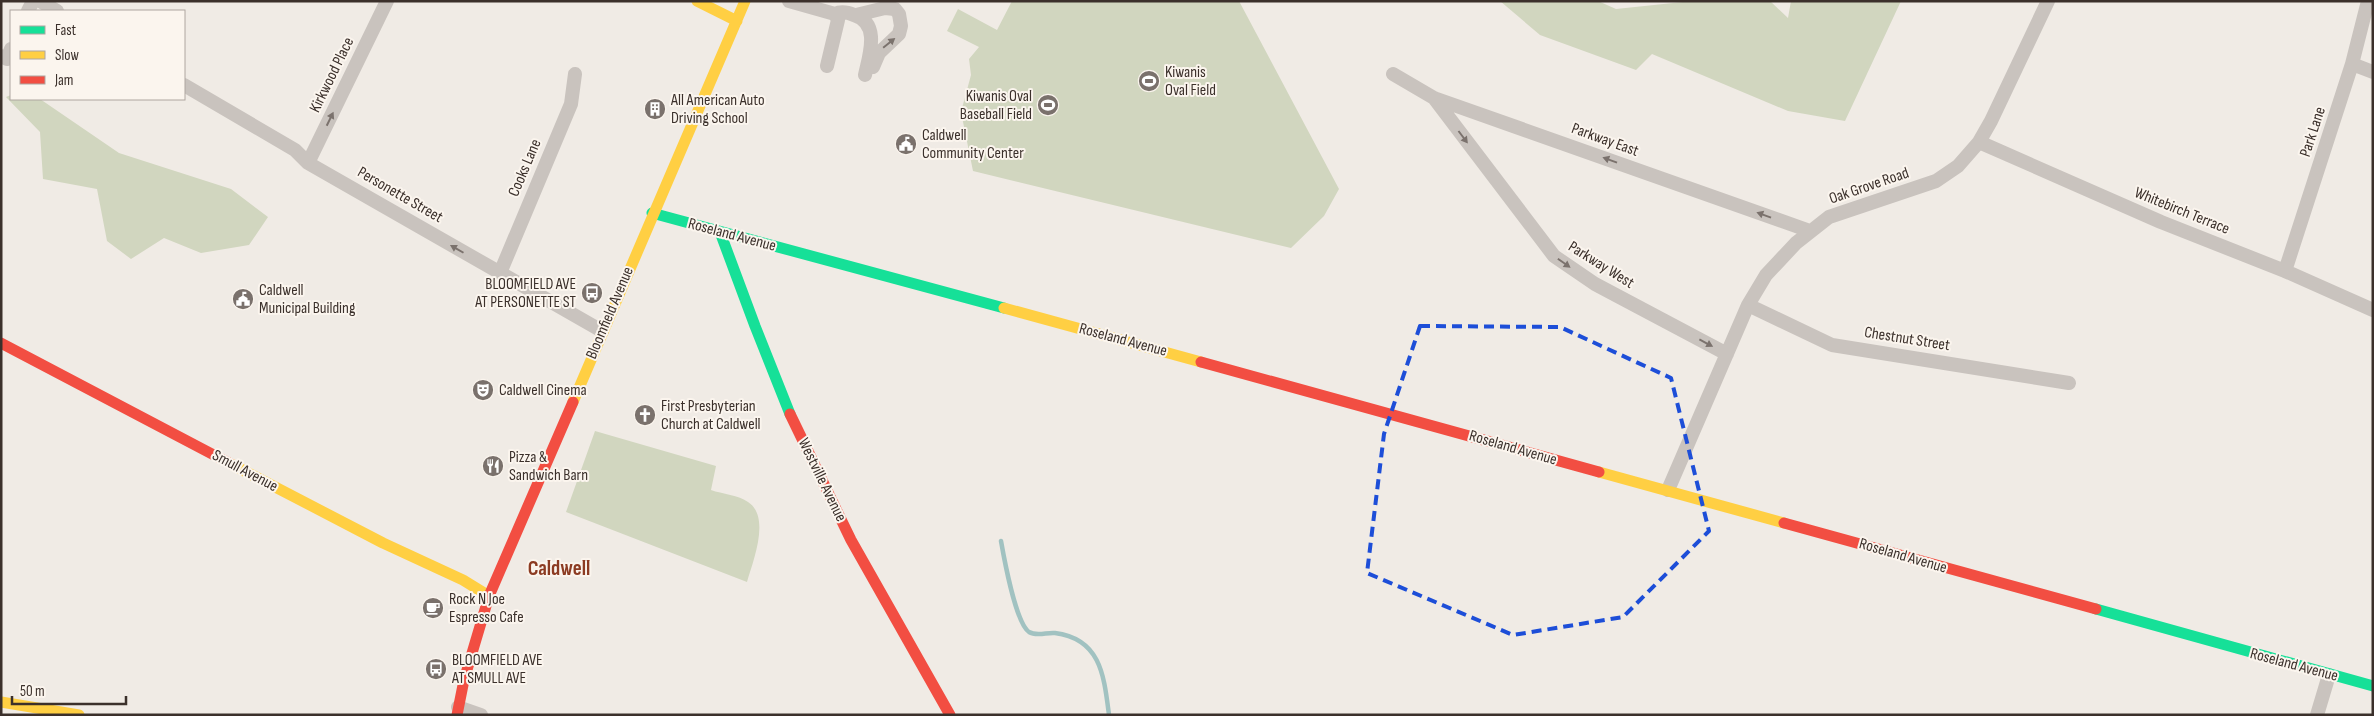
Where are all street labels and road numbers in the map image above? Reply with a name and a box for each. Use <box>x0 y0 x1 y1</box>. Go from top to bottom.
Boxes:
street label: Kirkwood Place <box>306 34 358 116</box>
street label: Park Lane <box>2296 105 2330 159</box>
street label: Parkway East <box>1569 119 1641 161</box>
street label: Cooks Lane <box>504 136 546 200</box>
street label: Personette Street <box>354 163 446 227</box>
street label: Oak Grove Road <box>1827 163 1911 209</box>
street label: Whitebirch Terrace <box>2132 183 2232 239</box>
street label: Roseland Avenue <box>686 214 778 256</box>
street label: Parkway West <box>1565 237 1638 293</box>
street label: Bloomfield Avenue <box>582 264 638 362</box>
street label: Roseland Avenue <box>1077 319 1169 361</box>
street label: Chestnut Street <box>1863 323 1951 355</box>
street label: Roseland Avenue <box>1467 426 1559 470</box>
street label: Westville Avenue <box>794 435 850 525</box>
street label: Smull Avenue <box>209 446 281 496</box>
street label: Roseland Avenue <box>1857 534 1949 578</box>
street label: Roseland Avenue <box>2248 644 2340 686</box>

